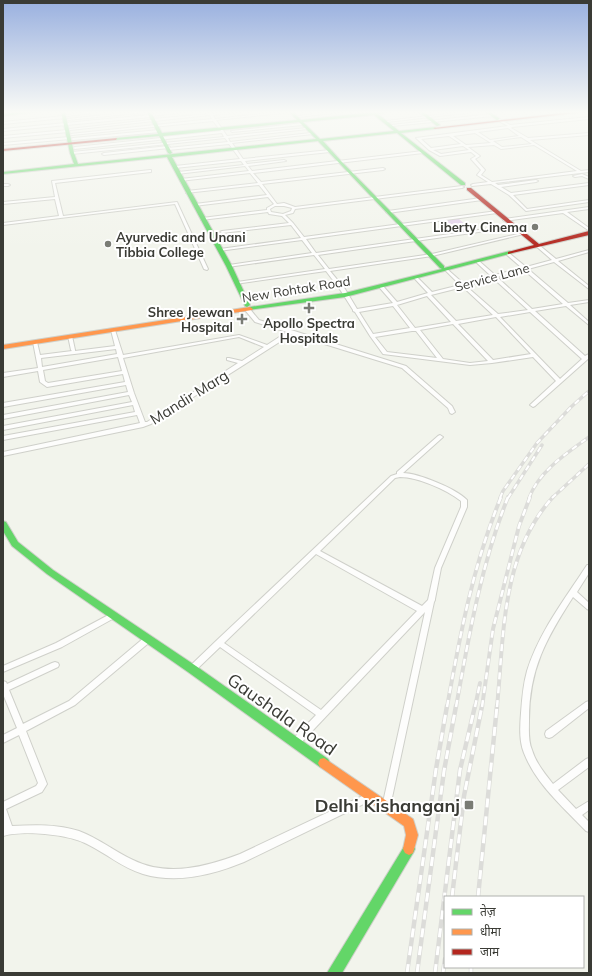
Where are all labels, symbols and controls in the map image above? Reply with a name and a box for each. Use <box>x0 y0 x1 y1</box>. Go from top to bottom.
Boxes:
place label: Liberty Cinema <box>433 219 527 236</box>
marker: Liberty Cinema <box>530 222 540 232</box>
place label: Ayurvedic and Unani Tibbia College <box>116 229 246 260</box>
marker: Ayurvedic and Unani Tibbia College <box>103 239 113 249</box>
street label: Service Lane <box>453 259 531 295</box>
street label: New Rohtak Road <box>241 273 351 305</box>
marker: Apollo Spectra Hospitals <box>303 302 315 314</box>
place label: Shree Jeewan Hospital <box>148 304 233 335</box>
marker: Shree Jeewan Hospital <box>236 313 248 325</box>
place label: Apollo Spectra Hospitals <box>263 315 355 346</box>
street label: Mandir Marg <box>146 365 232 429</box>
street label: Gaushala Road <box>223 668 341 760</box>
place label: Delhi Kishanganj <box>315 794 460 817</box>
marker: Delhi Kishanganj <box>463 799 475 811</box>
legend <box>444 896 584 968</box>
text: तेज़ <box>480 904 497 919</box>
text: धीमा <box>480 924 502 939</box>
text: जाम <box>480 944 500 959</box>

